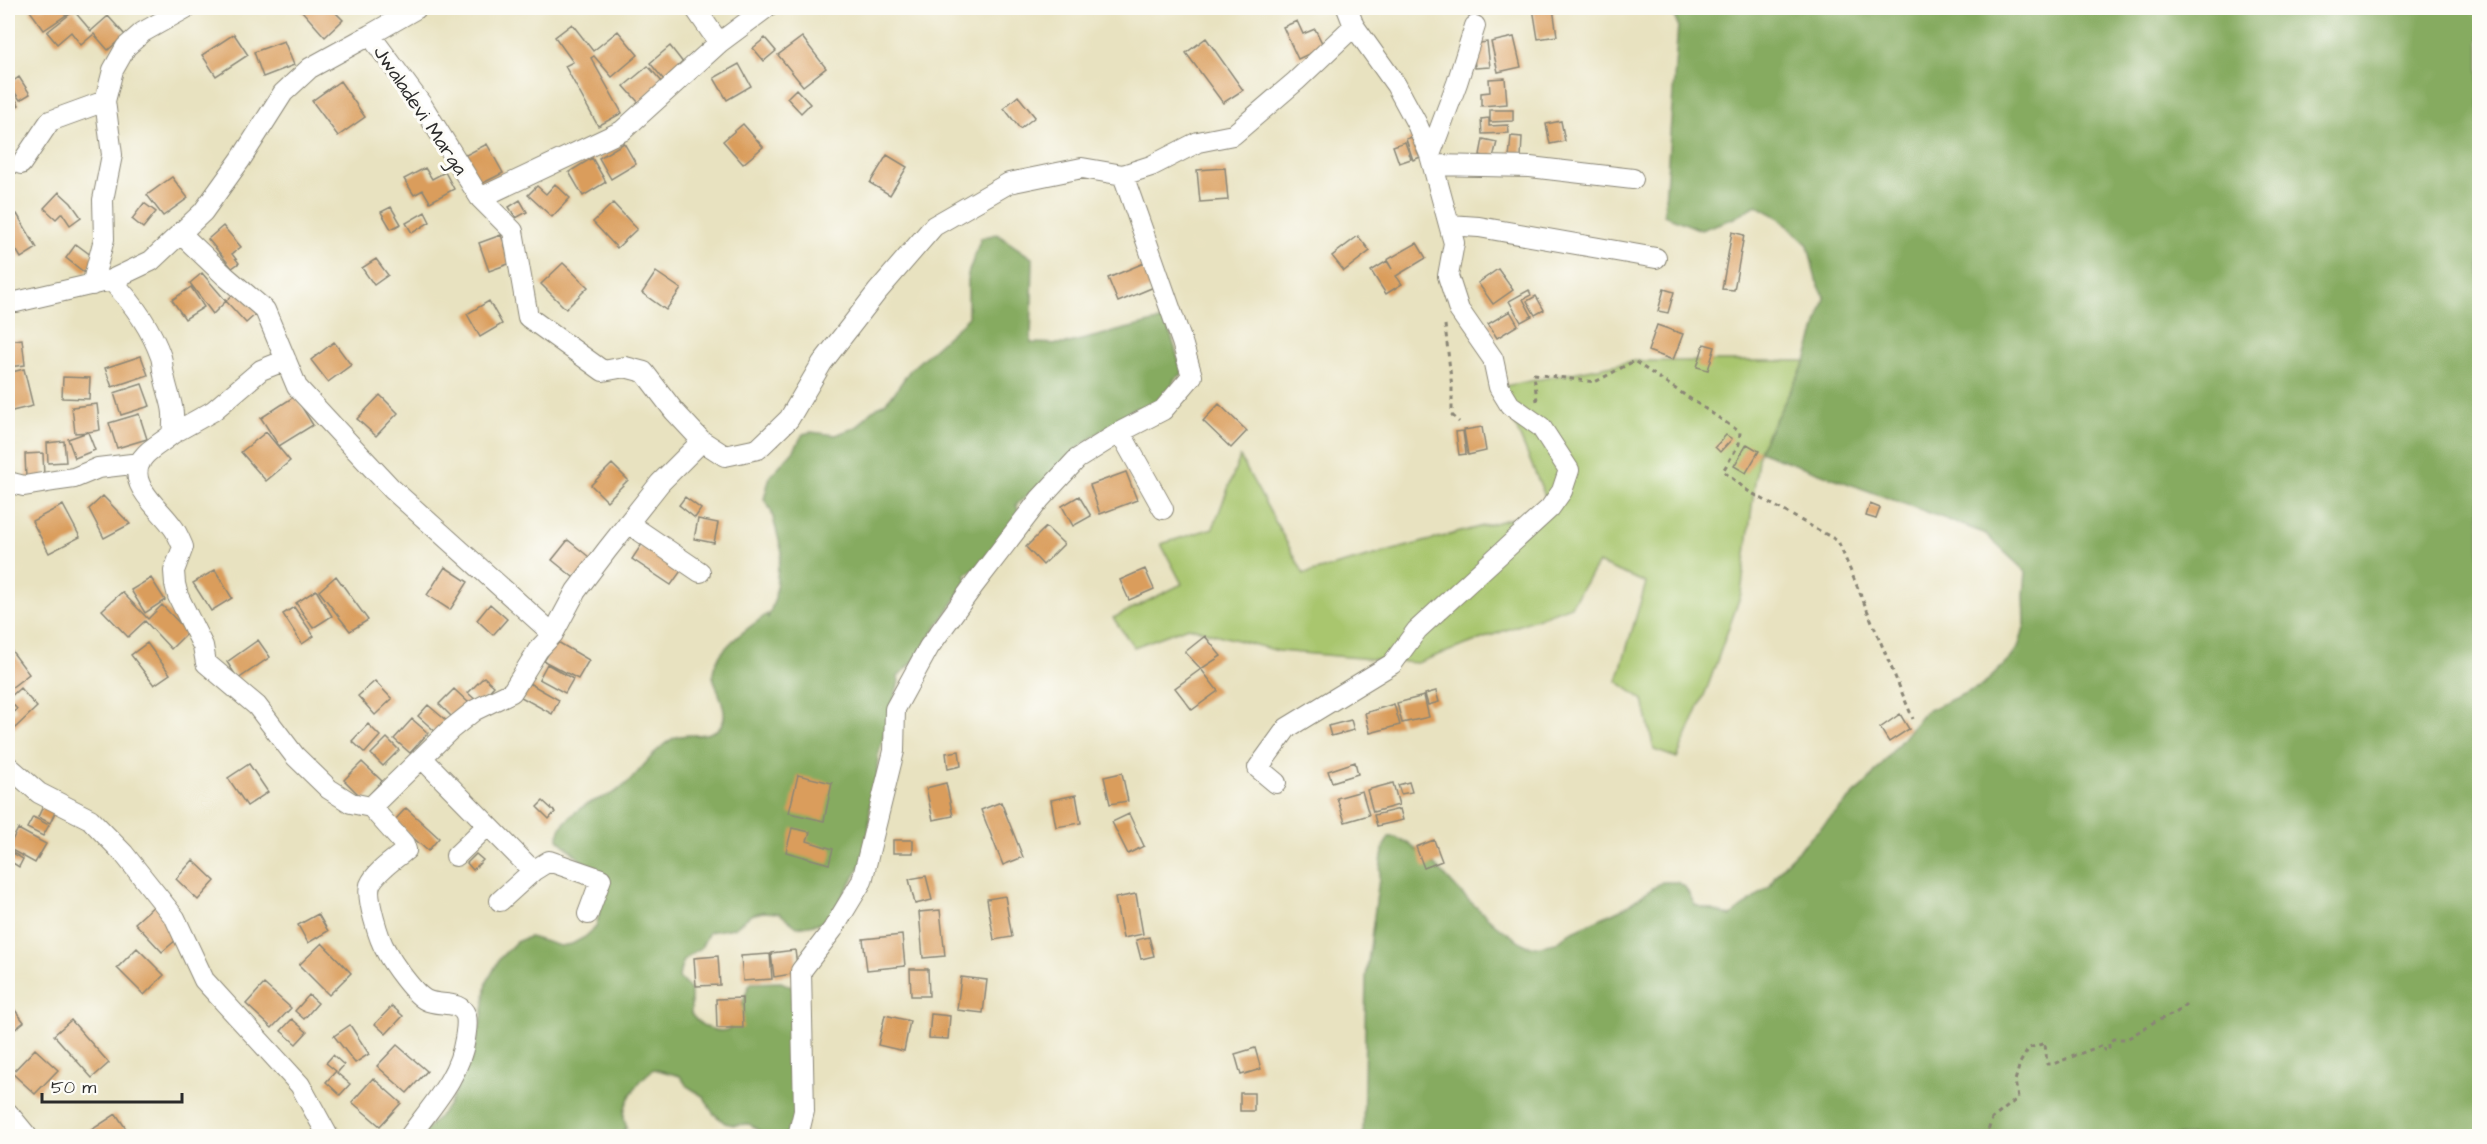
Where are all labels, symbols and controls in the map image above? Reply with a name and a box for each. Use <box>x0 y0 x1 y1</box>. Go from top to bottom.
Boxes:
street label: Jwaladevi Marga <box>366 40 474 182</box>
scale bar <box>42 1066 182 1104</box>
text: 50 m <box>51 1075 96 1100</box>

